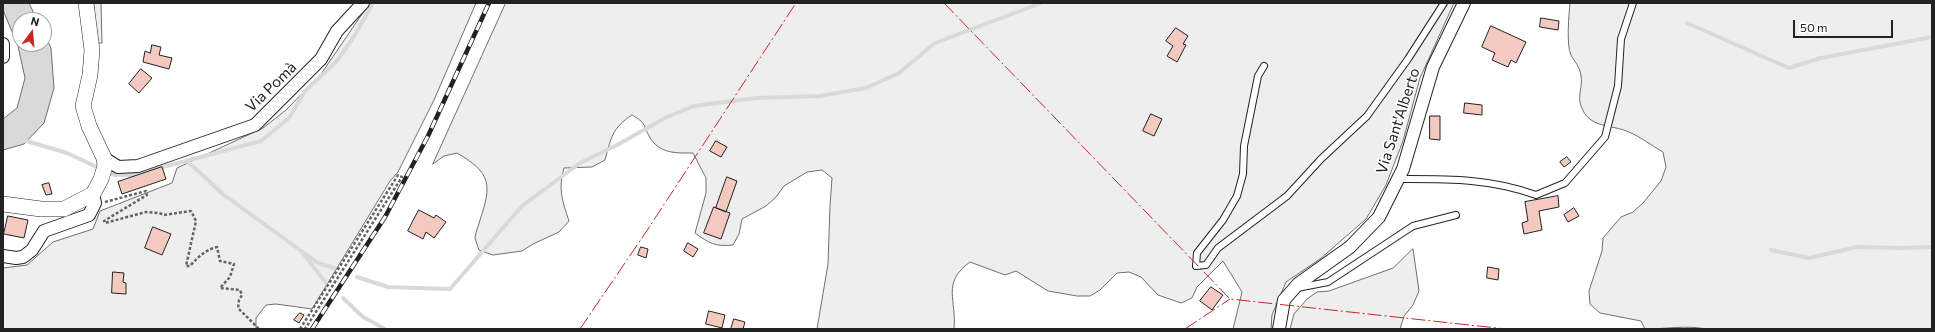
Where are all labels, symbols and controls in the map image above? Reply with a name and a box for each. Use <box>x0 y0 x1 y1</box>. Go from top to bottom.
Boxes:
north arrow <box>12 12 52 52</box>
scale bar <box>1795 12 1895 38</box>
text: N <box>29 14 41 28</box>
text: 50 m <box>1800 20 1828 34</box>
street label: Via Pomà <box>242 58 300 116</box>
street label: Via Sant'Alberto <box>1372 66 1424 176</box>

